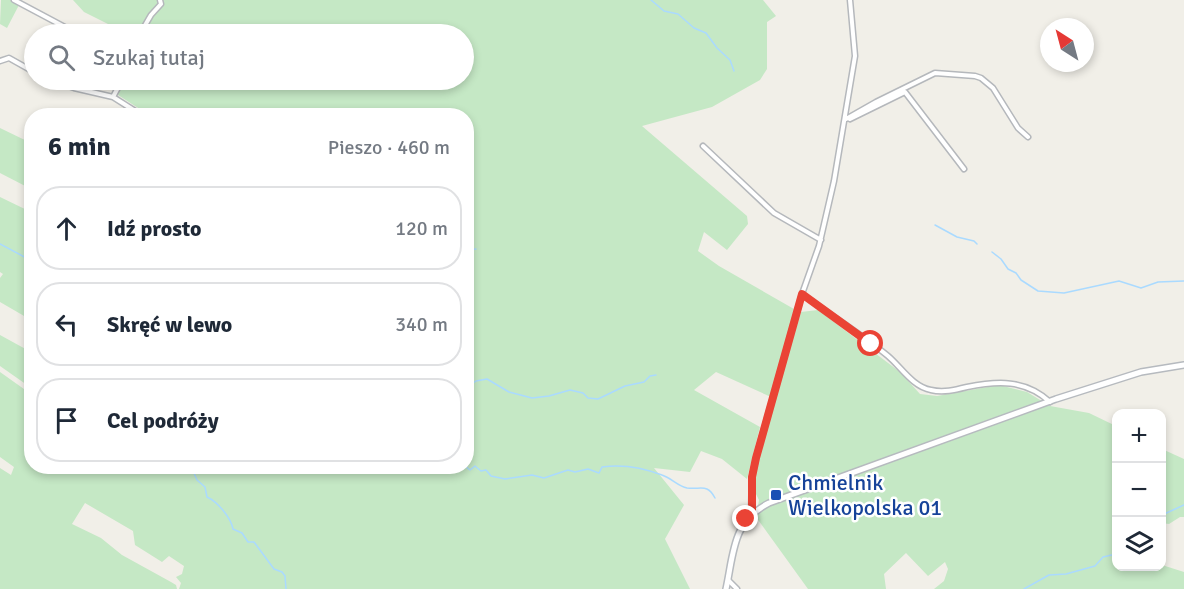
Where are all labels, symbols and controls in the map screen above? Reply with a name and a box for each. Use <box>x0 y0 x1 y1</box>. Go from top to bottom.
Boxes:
north arrow <box>1040 18 1094 72</box>
search box <box>24 24 474 90</box>
icon: search <box>45 41 78 74</box>
text: Szukaj tutaj <box>93 44 205 71</box>
text: 6 min <box>48 131 111 163</box>
text: Pieszo · 460 m <box>328 135 450 160</box>
icon: ahead <box>50 212 83 245</box>
text: Idź prosto <box>107 215 202 242</box>
text: 120 m <box>395 216 448 241</box>
icon: left <box>50 308 83 341</box>
text: Skręć w lewo <box>107 311 232 338</box>
text: 340 m <box>395 312 448 337</box>
route start <box>857 330 883 356</box>
icon: arrive <box>50 404 83 437</box>
text: Cel podróży <box>107 407 219 434</box>
map controls <box>1112 409 1166 571</box>
button: + <box>1112 409 1166 463</box>
button: − <box>1112 463 1166 517</box>
place label: Chmielnik Wielkopolska 01 <box>788 469 942 521</box>
marker: Chmielnik Wielkopolska 01 <box>769 488 783 502</box>
route end <box>732 505 758 531</box>
button: layers <box>1112 517 1166 571</box>

